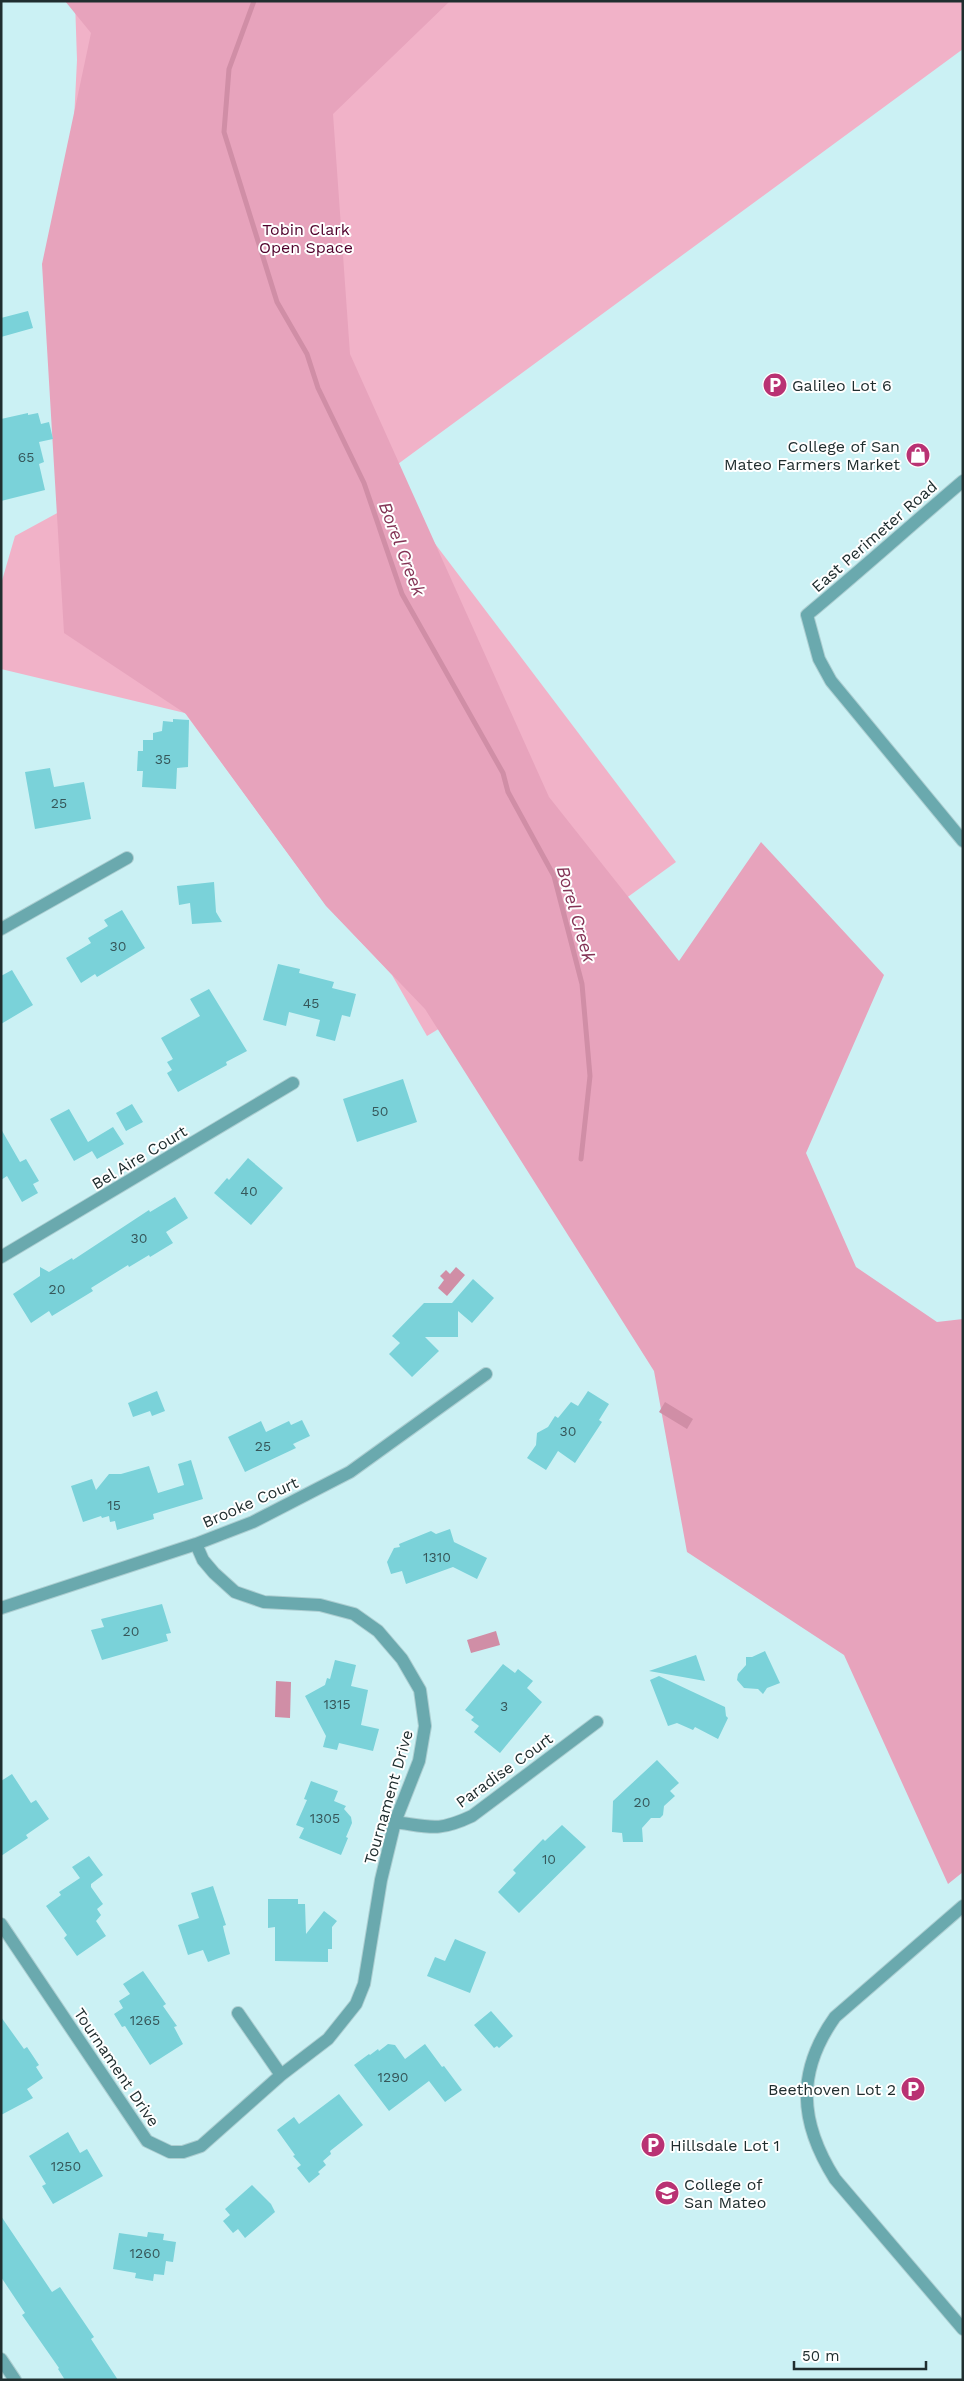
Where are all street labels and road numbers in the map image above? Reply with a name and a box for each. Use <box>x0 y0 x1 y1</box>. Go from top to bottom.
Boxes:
street label: East Perimeter Road <box>808 477 941 596</box>
street label: Bel Aire Court <box>88 1121 191 1193</box>
street label: Brooke Court <box>199 1473 301 1532</box>
street label: Tournament Drive <box>360 1728 417 1867</box>
street label: Paradise Court <box>452 1729 557 1812</box>
street label: Tournament Drive <box>70 2004 163 2130</box>

